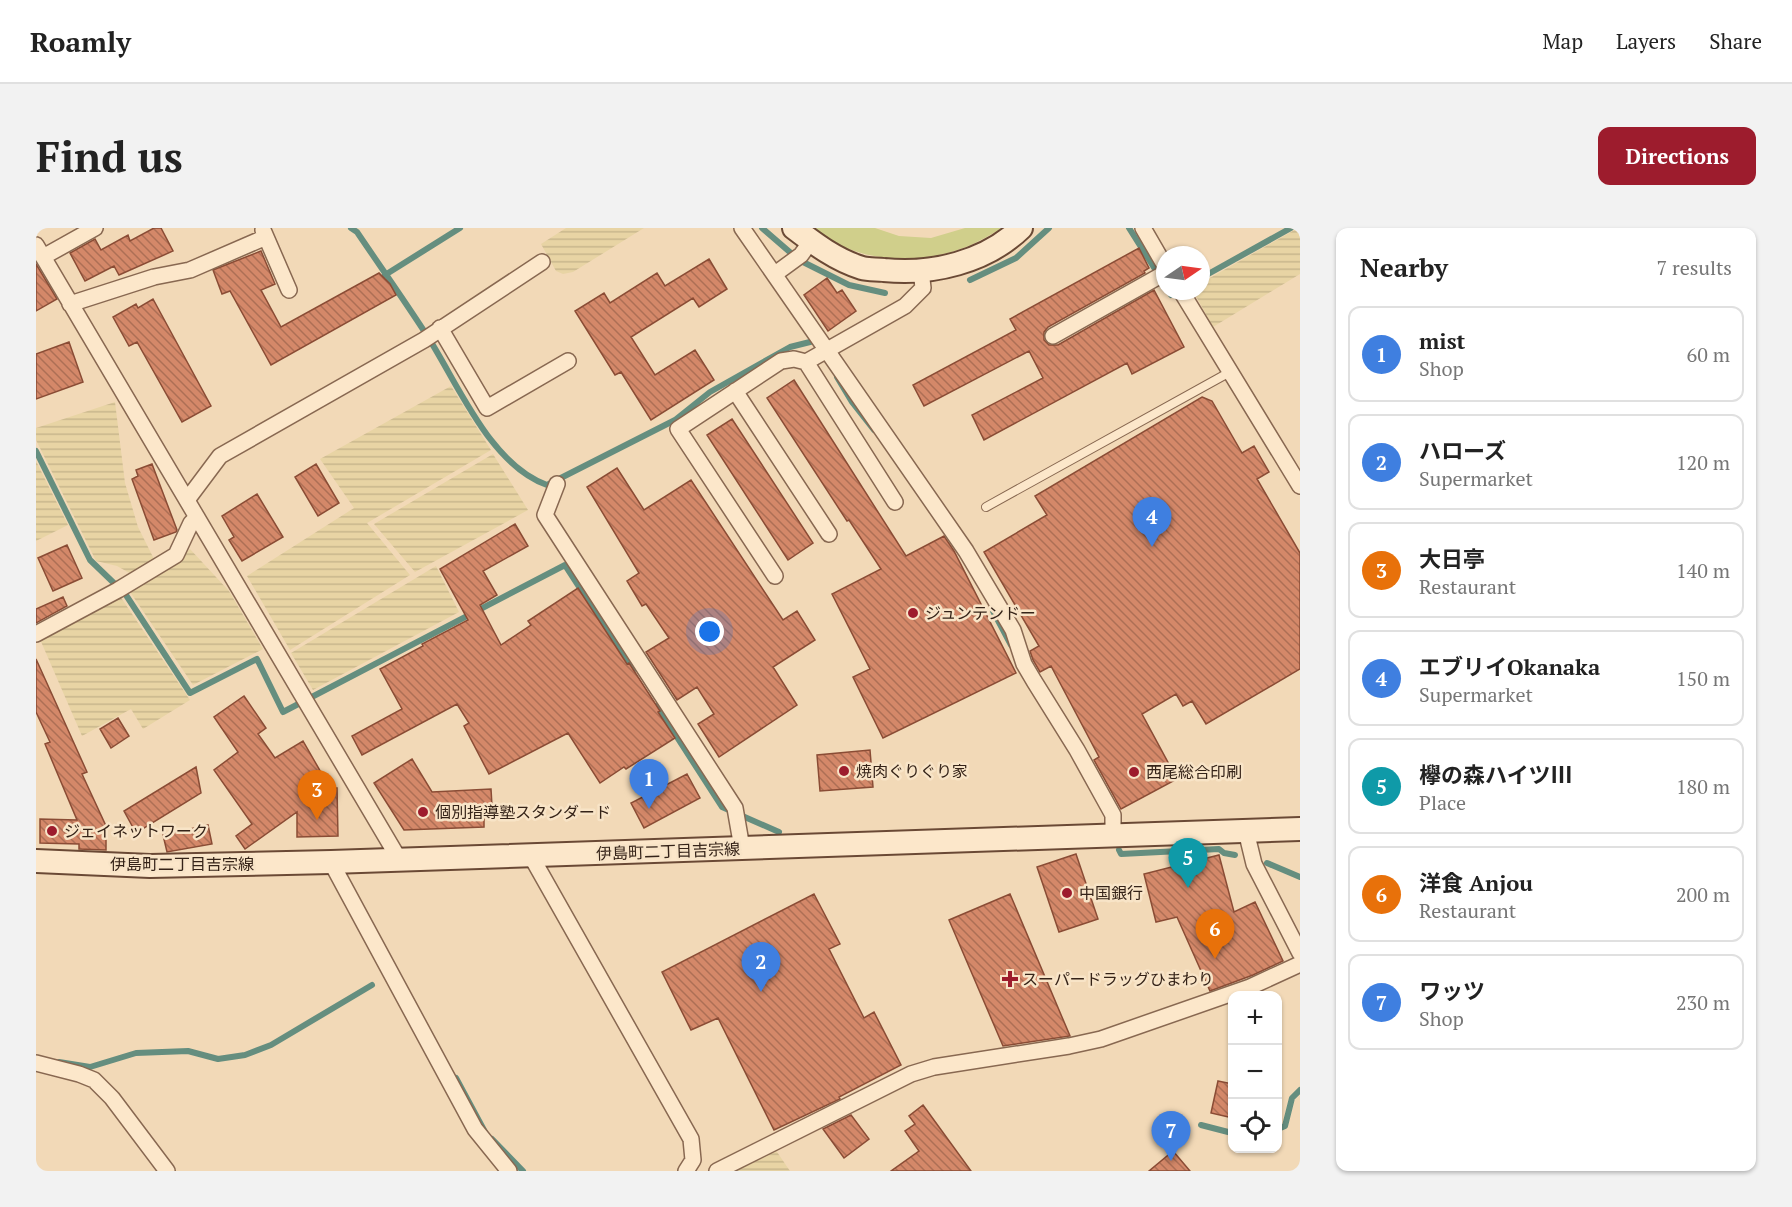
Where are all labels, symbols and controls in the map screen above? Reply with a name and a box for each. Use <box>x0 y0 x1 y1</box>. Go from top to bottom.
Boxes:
text: Roamly <box>30 23 131 60</box>
text: Map <box>1542 27 1583 55</box>
text: Layers <box>1616 27 1676 55</box>
text: Share <box>1709 27 1762 55</box>
button: Directions <box>1598 127 1756 185</box>
text: Find us <box>36 128 183 184</box>
north arrow <box>1156 246 1210 300</box>
text: Nearby <box>1360 250 1448 284</box>
text: 7 results <box>1657 254 1732 281</box>
text: mist <box>1419 326 1465 355</box>
text: 1 <box>1376 341 1387 368</box>
text: 60 m <box>1687 341 1730 368</box>
text: Shop <box>1419 355 1464 382</box>
text: ハローズ <box>1419 436 1506 465</box>
text: 2 <box>1376 449 1387 476</box>
text: 120 m <box>1676 449 1730 476</box>
text: Supermarket <box>1419 465 1533 492</box>
pin: 4 <box>1132 498 1172 547</box>
text: 大日亭 <box>1419 544 1485 573</box>
text: 3 <box>1376 557 1387 584</box>
text: 140 m <box>1676 557 1730 584</box>
text: Restaurant <box>1419 573 1516 600</box>
place label: ジュンテンドー <box>925 602 1036 624</box>
marker: ジュンテンドー <box>906 606 920 620</box>
your location <box>695 617 724 646</box>
text: エブリイOkanaka <box>1419 652 1600 681</box>
text: 4 <box>1376 665 1387 692</box>
text: 150 m <box>1676 665 1730 692</box>
text: Supermarket <box>1419 681 1533 708</box>
pin: 1 <box>630 760 668 809</box>
place label: 焼肉ぐりぐり家 <box>856 760 968 782</box>
text: 欅の森ハイツⅢ <box>1419 760 1573 789</box>
place label: 西尾総合印刷 <box>1146 761 1242 783</box>
marker: 焼肉ぐりぐり家 <box>837 764 851 778</box>
marker: 西尾総合印刷 <box>1127 765 1141 779</box>
pin: 3 <box>298 770 336 820</box>
text: 5 <box>1376 773 1387 800</box>
text: 180 m <box>1676 773 1730 800</box>
text: Place <box>1419 789 1466 816</box>
place label: 個別指導塾スタンダード <box>435 801 611 823</box>
marker: 個別指導塾スタンダード <box>416 805 430 819</box>
place label: ジェイネットワーク <box>64 820 208 842</box>
marker: ジェイネットワーク <box>45 824 59 838</box>
street label: 伊島町二丁目吉宗線 <box>596 837 740 865</box>
pin: 5 <box>1168 838 1208 888</box>
street label: 伊島町二丁目吉宗線 <box>110 853 254 875</box>
text: 洋食 Anjou <box>1419 868 1533 897</box>
text: 6 <box>1376 881 1387 908</box>
text: 200 m <box>1676 881 1730 908</box>
place label: 中国銀行 <box>1079 882 1143 904</box>
marker: 中国銀行 <box>1060 886 1074 900</box>
text: Restaurant <box>1419 897 1516 924</box>
pin: 6 <box>1196 910 1234 959</box>
pin: 2 <box>742 942 780 992</box>
place label: スーパードラッグひまわり <box>1022 968 1214 990</box>
marker: スーパードラッグひまわり <box>1003 972 1017 986</box>
text: ワッツ <box>1419 976 1485 1005</box>
text: 7 <box>1376 989 1387 1016</box>
text: 230 m <box>1676 989 1730 1016</box>
map controls <box>1228 991 1282 1153</box>
button: + <box>1228 991 1282 1045</box>
text: Shop <box>1419 1005 1464 1032</box>
button: − <box>1228 1045 1282 1099</box>
button: locate <box>1228 1099 1282 1153</box>
pin: 7 <box>1152 1112 1190 1161</box>

